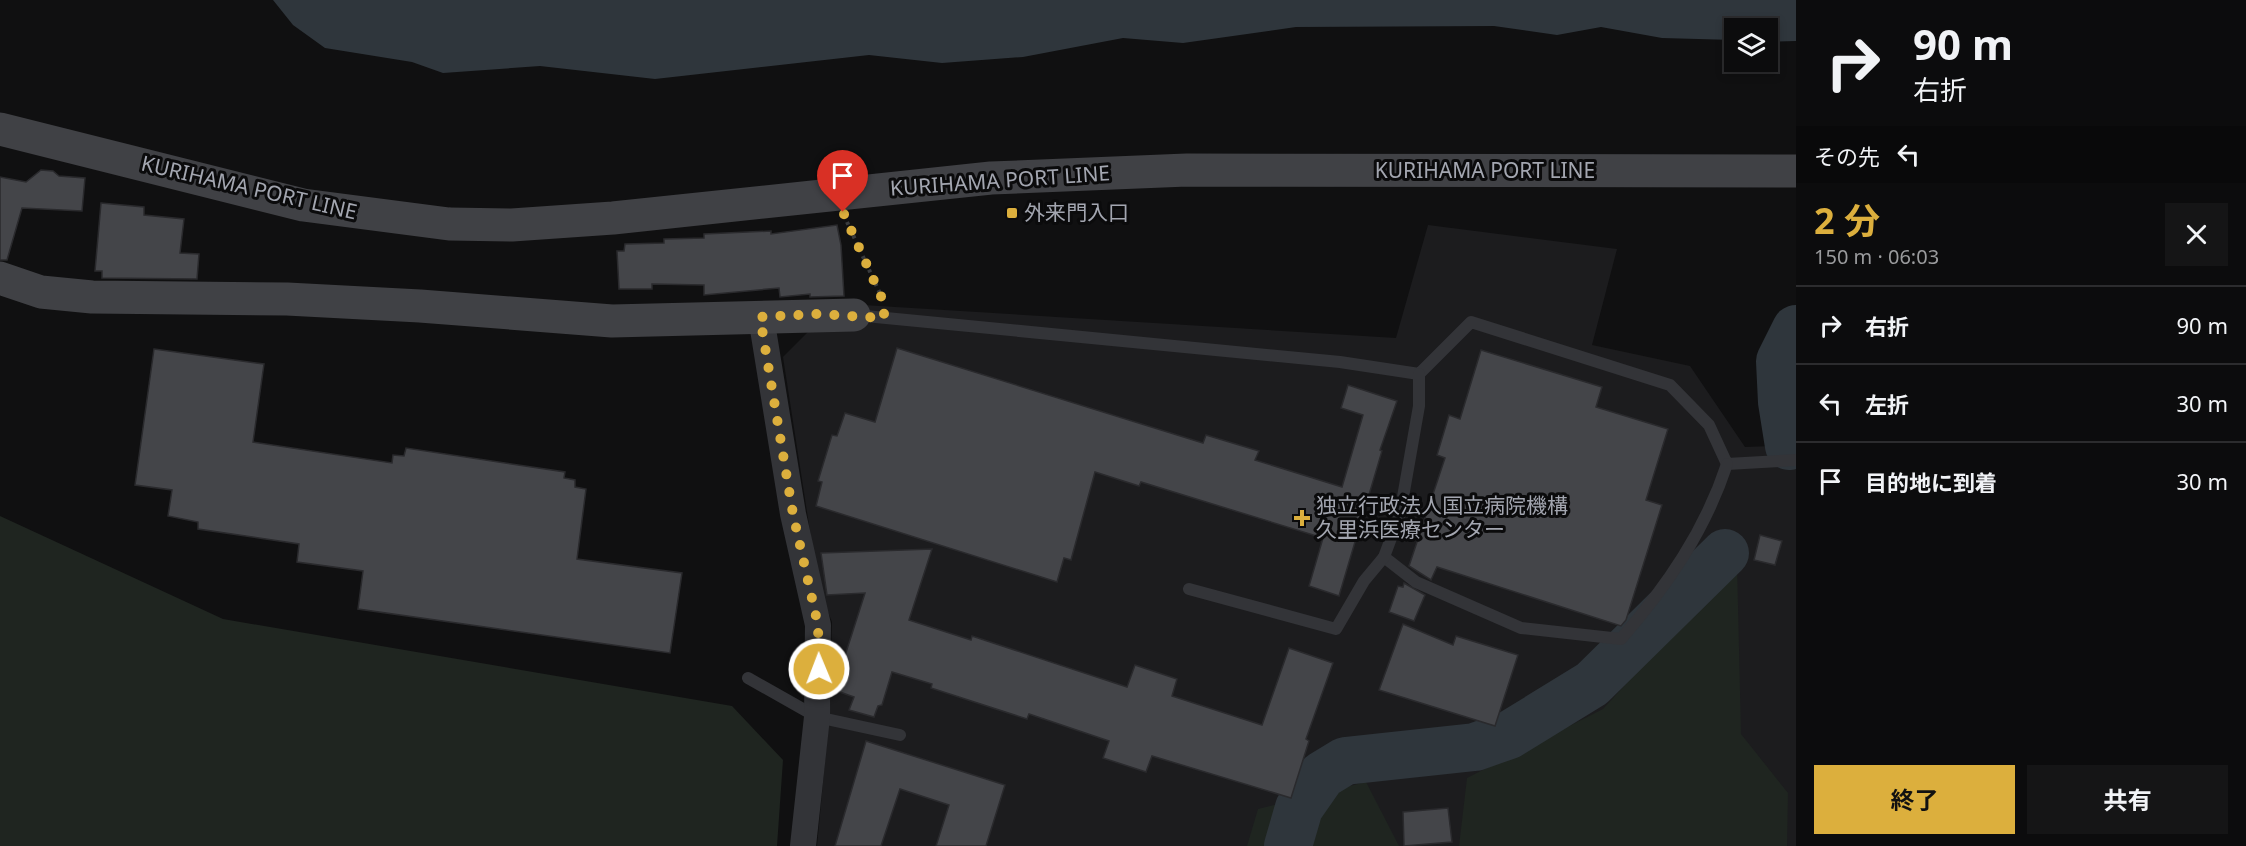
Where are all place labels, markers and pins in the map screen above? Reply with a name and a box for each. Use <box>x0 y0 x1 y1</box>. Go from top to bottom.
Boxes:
pin <box>817 150 868 212</box>
place label: 外来門入口 <box>1024 198 1129 226</box>
marker: 外来門入口 <box>1005 206 1019 220</box>
place label: 独立行政法人国立病院機構 久里浜医療センター <box>1316 491 1568 543</box>
marker: 独立行政法人国立病院機構 久里浜医療センター <box>1293 509 1311 527</box>

